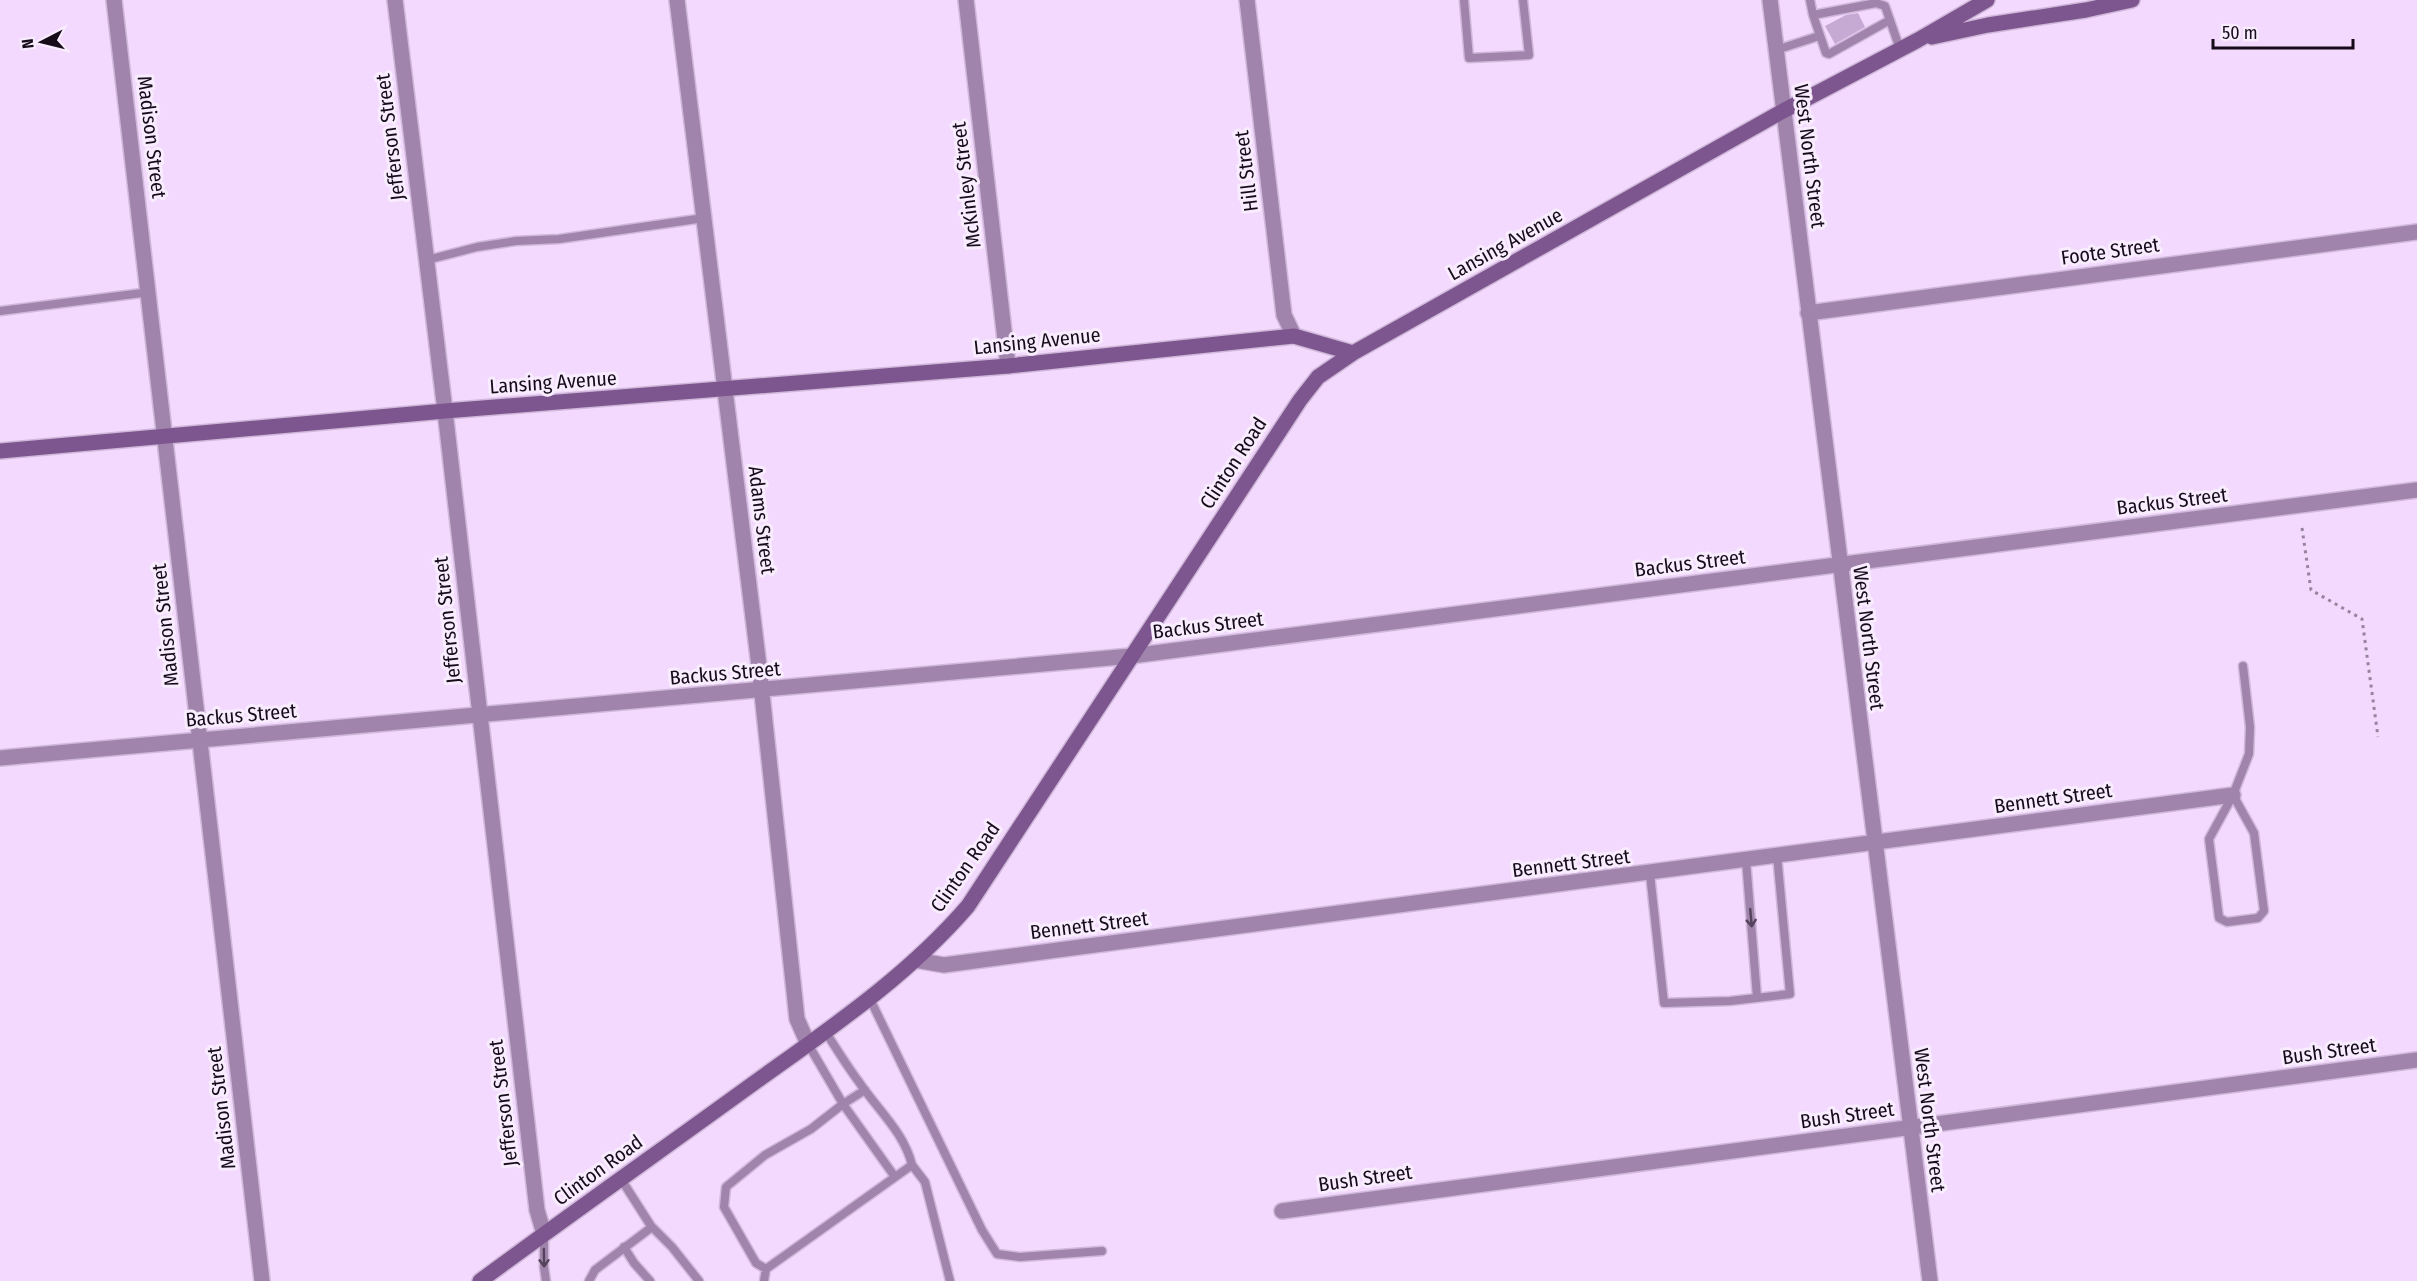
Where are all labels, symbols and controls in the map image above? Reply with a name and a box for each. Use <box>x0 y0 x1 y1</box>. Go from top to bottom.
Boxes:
north arrow <box>12 12 72 72</box>
scale bar <box>2213 12 2352 50</box>
text: 50 m <box>2222 22 2258 44</box>
text: N <box>18 38 38 50</box>
street label: Jefferson Street <box>370 72 410 202</box>
street label: Madison Street <box>133 74 171 200</box>
street label: West North Street <box>1789 83 1831 230</box>
street label: McKinley Street <box>946 120 986 249</box>
street label: Hill Street <box>1229 129 1263 213</box>
street label: Lansing Avenue <box>1443 203 1567 285</box>
street label: Foote Street <box>2059 232 2161 270</box>
street label: Lansing Avenue <box>972 322 1102 360</box>
street label: Lansing Avenue <box>489 366 617 398</box>
street label: Clinton Road <box>1195 413 1271 513</box>
street label: Adams Street <box>743 465 781 576</box>
street label: Backus Street <box>2115 482 2229 520</box>
street label: Backus Street <box>1633 544 1747 582</box>
street label: Jefferson Street <box>428 555 466 685</box>
street label: Madison Street <box>147 562 183 688</box>
street label: West North Street <box>1848 565 1890 712</box>
street label: Backus Street <box>1151 606 1265 644</box>
street label: Backus Street <box>668 656 782 690</box>
street label: Backus Street <box>184 698 298 732</box>
street label: Bennett Street <box>1993 778 2114 818</box>
street label: Clinton Road <box>925 817 1005 917</box>
street label: Bennett Street <box>1511 844 1632 882</box>
street label: Bennett Street <box>1029 906 1150 944</box>
one-way arrow <box>1746 908 1757 928</box>
street label: Bush Street <box>2281 1032 2378 1069</box>
street label: Jefferson Street <box>483 1038 523 1168</box>
street label: Madison Street <box>202 1045 240 1171</box>
street label: West North Street <box>1909 1047 1951 1194</box>
street label: Bush Street <box>1799 1096 1896 1133</box>
street label: Clinton Road <box>549 1130 647 1210</box>
street label: Bush Street <box>1317 1159 1414 1196</box>
one-way arrow <box>538 1247 550 1267</box>

